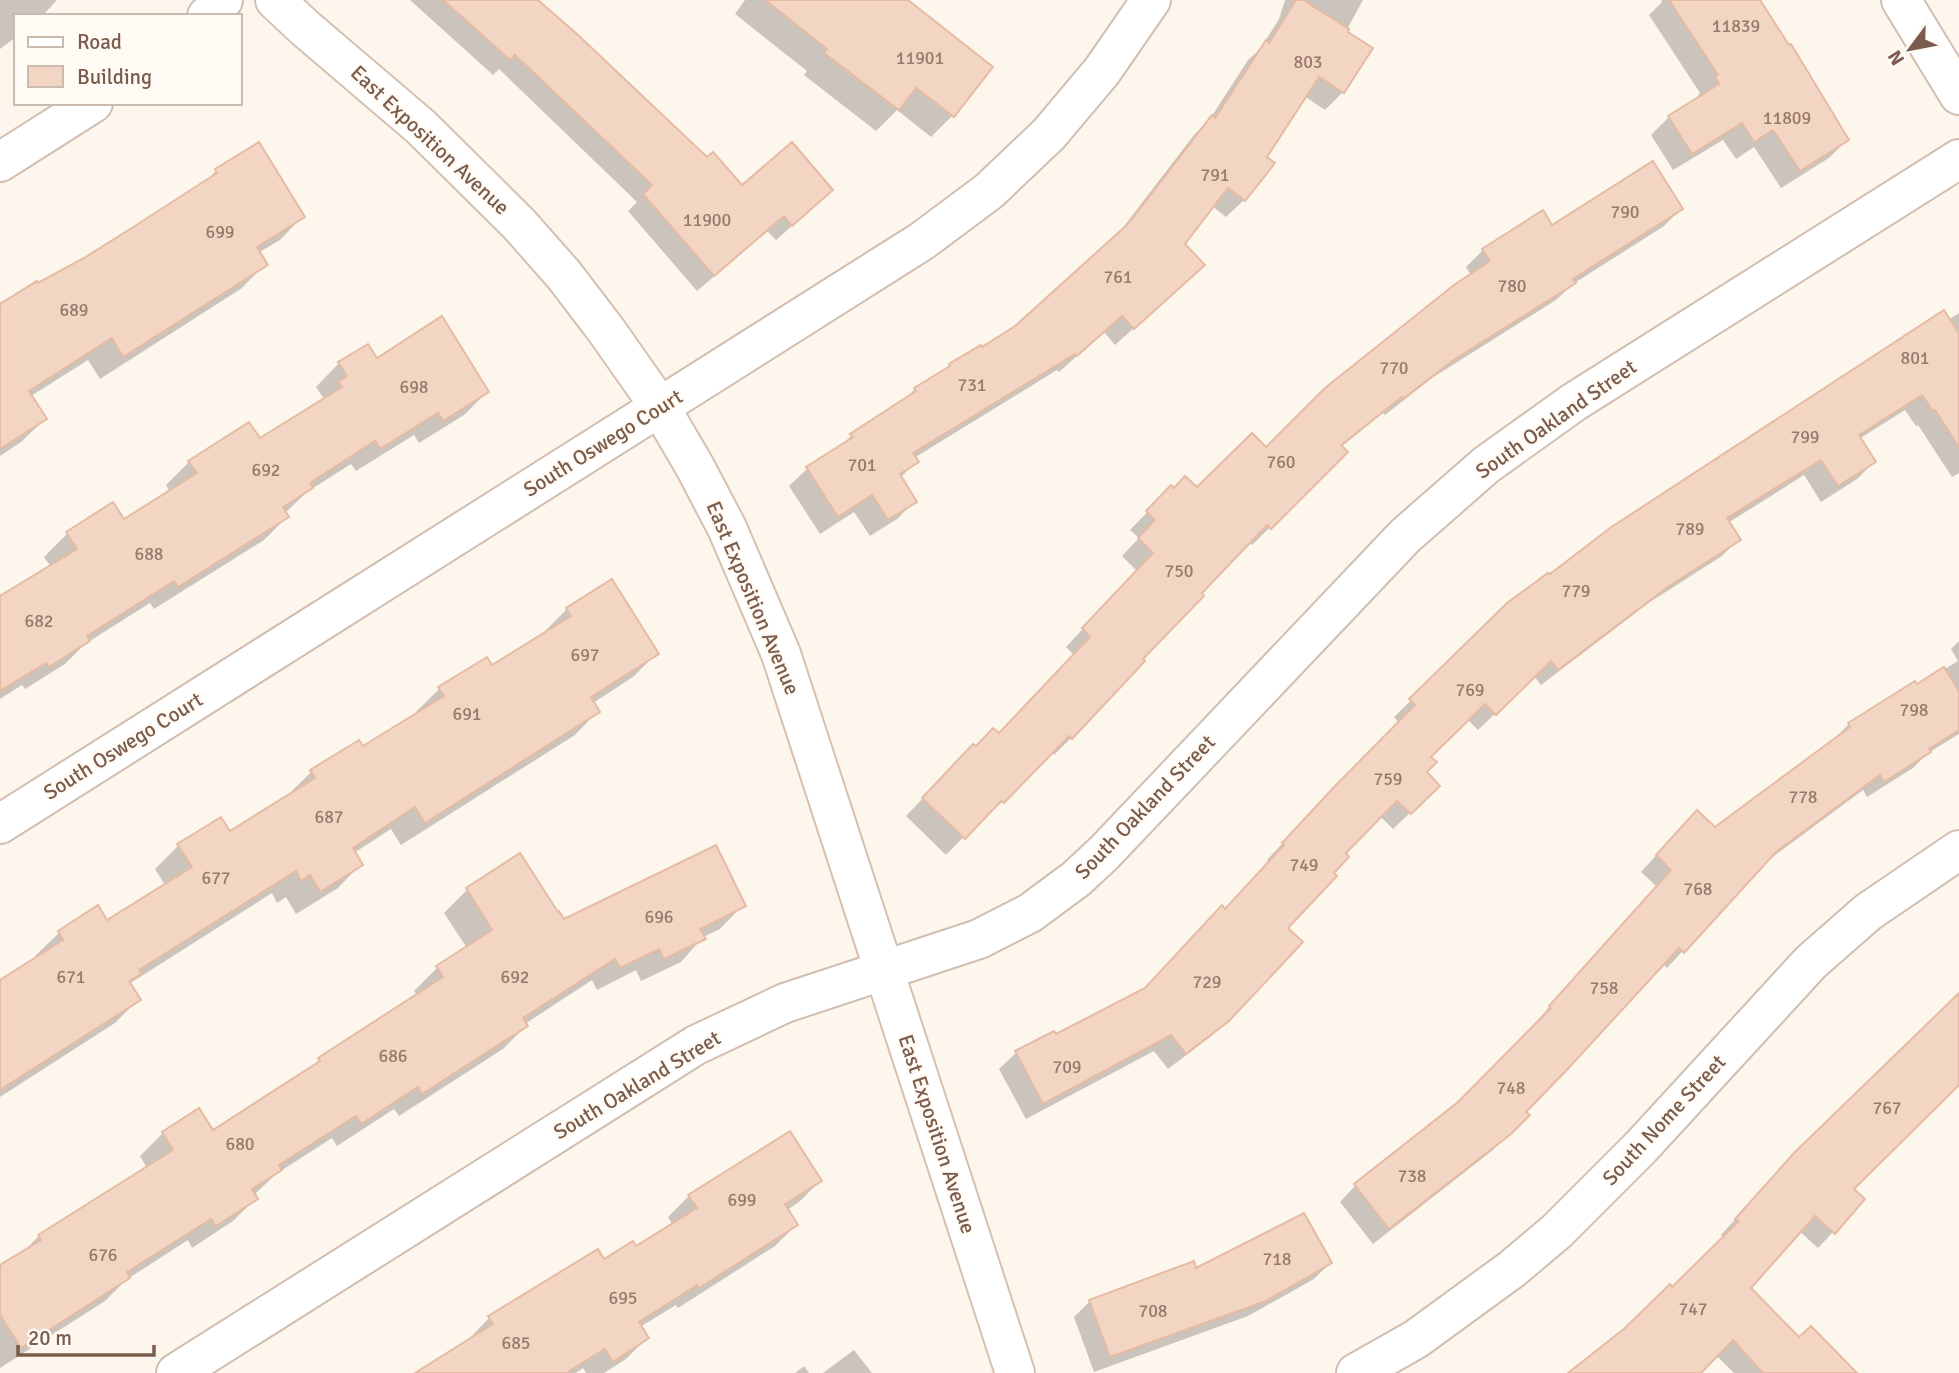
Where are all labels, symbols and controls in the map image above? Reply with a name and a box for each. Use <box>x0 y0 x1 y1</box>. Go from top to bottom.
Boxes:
legend <box>14 14 242 105</box>
north arrow <box>1875 14 1945 84</box>
house number: 11839 <box>1712 15 1760 37</box>
text: Road <box>77 29 122 55</box>
text: N <box>1883 46 1910 69</box>
house number: 11901 <box>896 47 944 69</box>
house number: 803 <box>1293 51 1323 73</box>
street label: East Exposition Avenue <box>345 60 515 220</box>
text: Building <box>77 64 152 90</box>
house number: 11809 <box>1763 107 1811 129</box>
house number: 791 <box>1200 164 1230 186</box>
house number: 790 <box>1610 201 1640 223</box>
house number: 11900 <box>683 209 731 231</box>
house number: 699 <box>205 221 235 243</box>
house number: 761 <box>1103 266 1133 288</box>
house number: 780 <box>1497 275 1527 297</box>
house number: 689 <box>59 299 89 321</box>
house number: 801 <box>1900 347 1930 369</box>
street label: South Oakland Street <box>1470 354 1642 484</box>
house number: 770 <box>1379 357 1409 379</box>
house number: 731 <box>957 374 987 396</box>
house number: 698 <box>399 376 429 398</box>
street label: South Oswego Court <box>519 384 687 502</box>
house number: 799 <box>1790 426 1820 448</box>
house number: 760 <box>1266 451 1296 473</box>
house number: 701 <box>847 454 877 476</box>
house number: 692 <box>251 459 281 481</box>
street label: East Exposition Avenue <box>700 497 806 699</box>
house number: 789 <box>1675 518 1705 540</box>
house number: 688 <box>134 543 164 565</box>
house number: 750 <box>1164 560 1194 582</box>
house number: 779 <box>1561 580 1591 602</box>
house number: 682 <box>24 610 54 632</box>
house number: 697 <box>570 644 600 666</box>
house number: 769 <box>1455 679 1485 701</box>
street label: South Oswego Court <box>39 687 207 805</box>
house number: 798 <box>1899 699 1929 721</box>
house number: 691 <box>452 703 482 725</box>
street label: South Oakland Street <box>1069 729 1221 885</box>
house number: 759 <box>1373 768 1403 790</box>
house number: 778 <box>1788 786 1818 808</box>
house number: 687 <box>314 806 344 828</box>
house number: 749 <box>1289 854 1319 876</box>
house number: 677 <box>201 867 231 889</box>
house number: 768 <box>1683 878 1713 900</box>
house number: 696 <box>644 906 674 928</box>
house number: 671 <box>56 966 86 988</box>
house number: 692 <box>500 966 530 988</box>
house number: 729 <box>1192 971 1222 993</box>
house number: 758 <box>1589 977 1619 999</box>
street label: South Oakland Street <box>549 1025 725 1145</box>
street label: East Exposition Avenue <box>893 1031 981 1237</box>
house number: 686 <box>378 1045 408 1067</box>
street label: South Nome Street <box>1597 1049 1731 1191</box>
house number: 709 <box>1052 1056 1082 1078</box>
house number: 748 <box>1496 1077 1526 1099</box>
house number: 767 <box>1872 1097 1902 1119</box>
house number: 680 <box>225 1133 255 1155</box>
house number: 738 <box>1397 1165 1427 1187</box>
house number: 699 <box>727 1189 757 1211</box>
house number: 676 <box>88 1244 118 1266</box>
house number: 718 <box>1262 1248 1292 1270</box>
house number: 695 <box>608 1287 638 1309</box>
house number: 747 <box>1678 1298 1708 1320</box>
house number: 708 <box>1138 1300 1168 1322</box>
scale bar <box>18 1314 154 1358</box>
text: 20 m <box>28 1325 72 1351</box>
house number: 685 <box>501 1332 531 1354</box>

